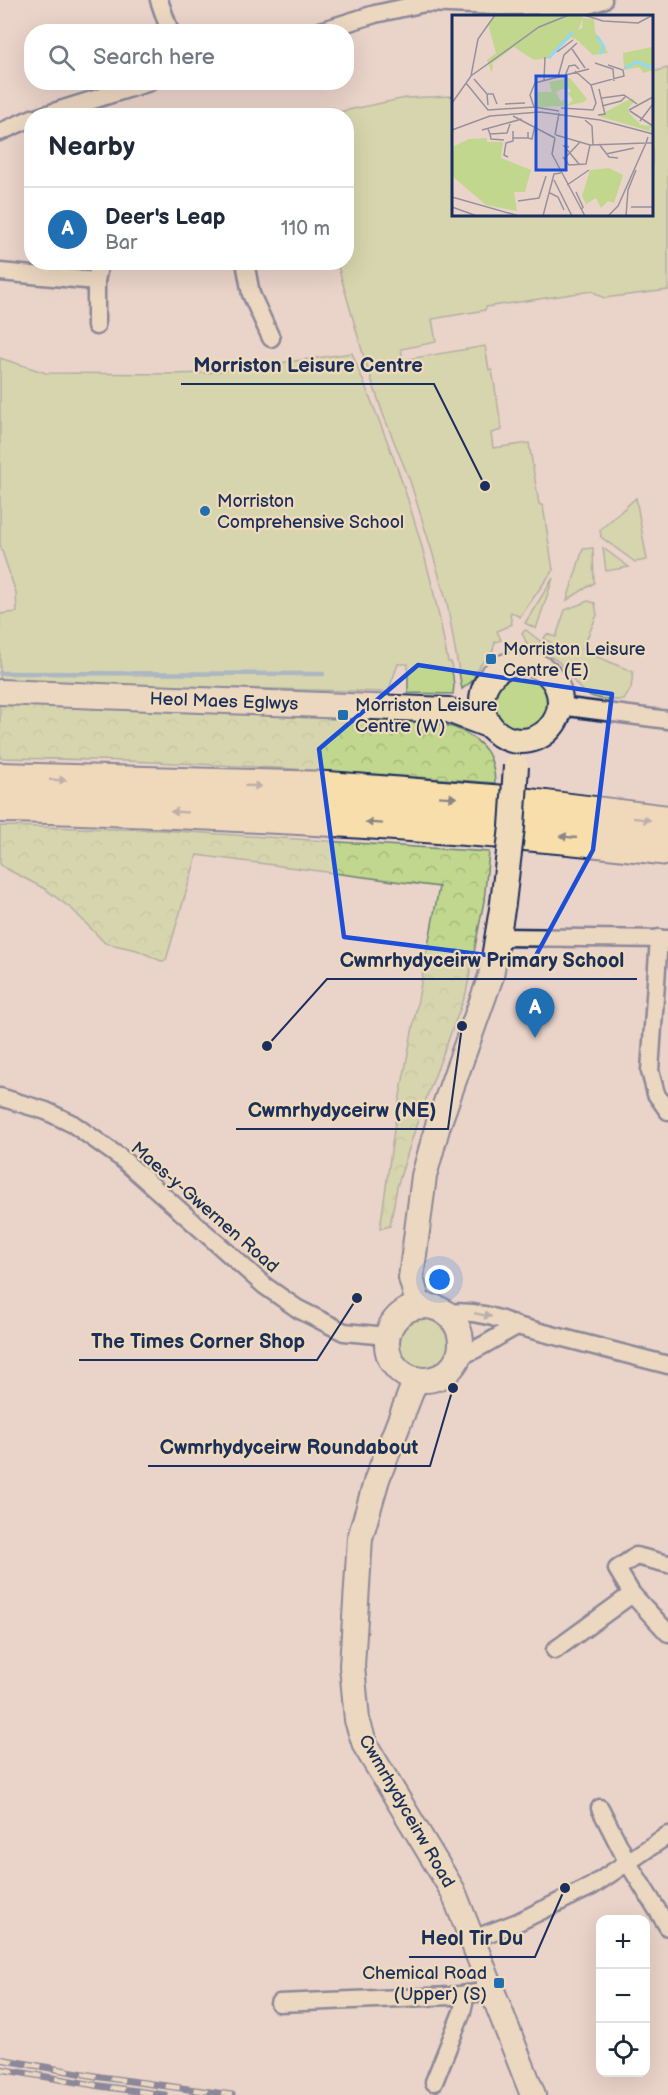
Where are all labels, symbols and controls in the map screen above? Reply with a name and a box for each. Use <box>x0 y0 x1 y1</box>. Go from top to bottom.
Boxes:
inset map <box>452 15 653 216</box>
search box <box>24 24 354 90</box>
icon: search <box>45 41 78 74</box>
text: Search here <box>93 44 215 71</box>
text: Nearby <box>48 132 135 163</box>
text: Deer's Leap <box>105 204 225 231</box>
text: A <box>61 217 74 241</box>
text: 110 m <box>281 217 330 241</box>
text: Bar <box>105 231 137 255</box>
callout: Morriston Leisure Centre <box>181 346 434 384</box>
text: Morriston Leisure Centre <box>193 354 423 378</box>
place label: Morriston Comprehensive School <box>217 491 404 533</box>
marker: Morriston Comprehensive School <box>198 504 212 518</box>
place label: Morriston Leisure Centre (E) <box>503 639 646 681</box>
marker: Morriston Leisure Centre (E) <box>484 652 498 666</box>
street label: Heol Maes Eglwys <box>149 688 299 715</box>
place label: Morriston Leisure Centre (W) <box>355 695 498 737</box>
marker: Morriston Leisure Centre (W) <box>336 708 350 722</box>
one-way arrow <box>49 776 68 785</box>
one-way arrow <box>244 782 263 791</box>
one-way arrow <box>439 793 458 802</box>
one-way arrow <box>170 807 189 817</box>
one-way arrow <box>632 814 651 823</box>
one-way arrow <box>364 818 383 827</box>
one-way arrow <box>559 832 578 842</box>
callout: Cwmrhydyceirw Primary School <box>327 941 637 979</box>
text: Cwmrhydyceirw Primary School <box>340 949 624 973</box>
pin: A <box>516 988 554 1038</box>
callout: Cwmrhydyceirw (NE) <box>236 1091 448 1129</box>
text: Cwmrhydyceirw (NE) <box>248 1099 436 1123</box>
street label: Maes-y-Gwernen Road <box>127 1138 283 1277</box>
your location <box>425 1265 454 1294</box>
one-way arrow <box>474 1311 493 1320</box>
callout: The Times Corner Shop <box>79 1322 317 1360</box>
text: The Times Corner Shop <box>91 1330 305 1354</box>
callout: Cwmrhydyceirw Roundabout <box>148 1428 430 1466</box>
text: Cwmrhydyceirw Roundabout <box>160 1436 418 1460</box>
street label: Cwmrhydyceirw Road <box>354 1731 459 1892</box>
map controls <box>596 1915 650 2077</box>
button: + <box>596 1915 650 1969</box>
callout: Heol Tir Du <box>409 1919 535 1957</box>
text: Heol Tir Du <box>421 1927 523 1951</box>
place label: Chemical Road (Upper) (S) <box>362 1963 487 2005</box>
button: − <box>596 1969 650 2023</box>
marker: Chemical Road (Upper) (S) <box>492 1976 506 1990</box>
button: locate <box>596 2023 650 2077</box>

